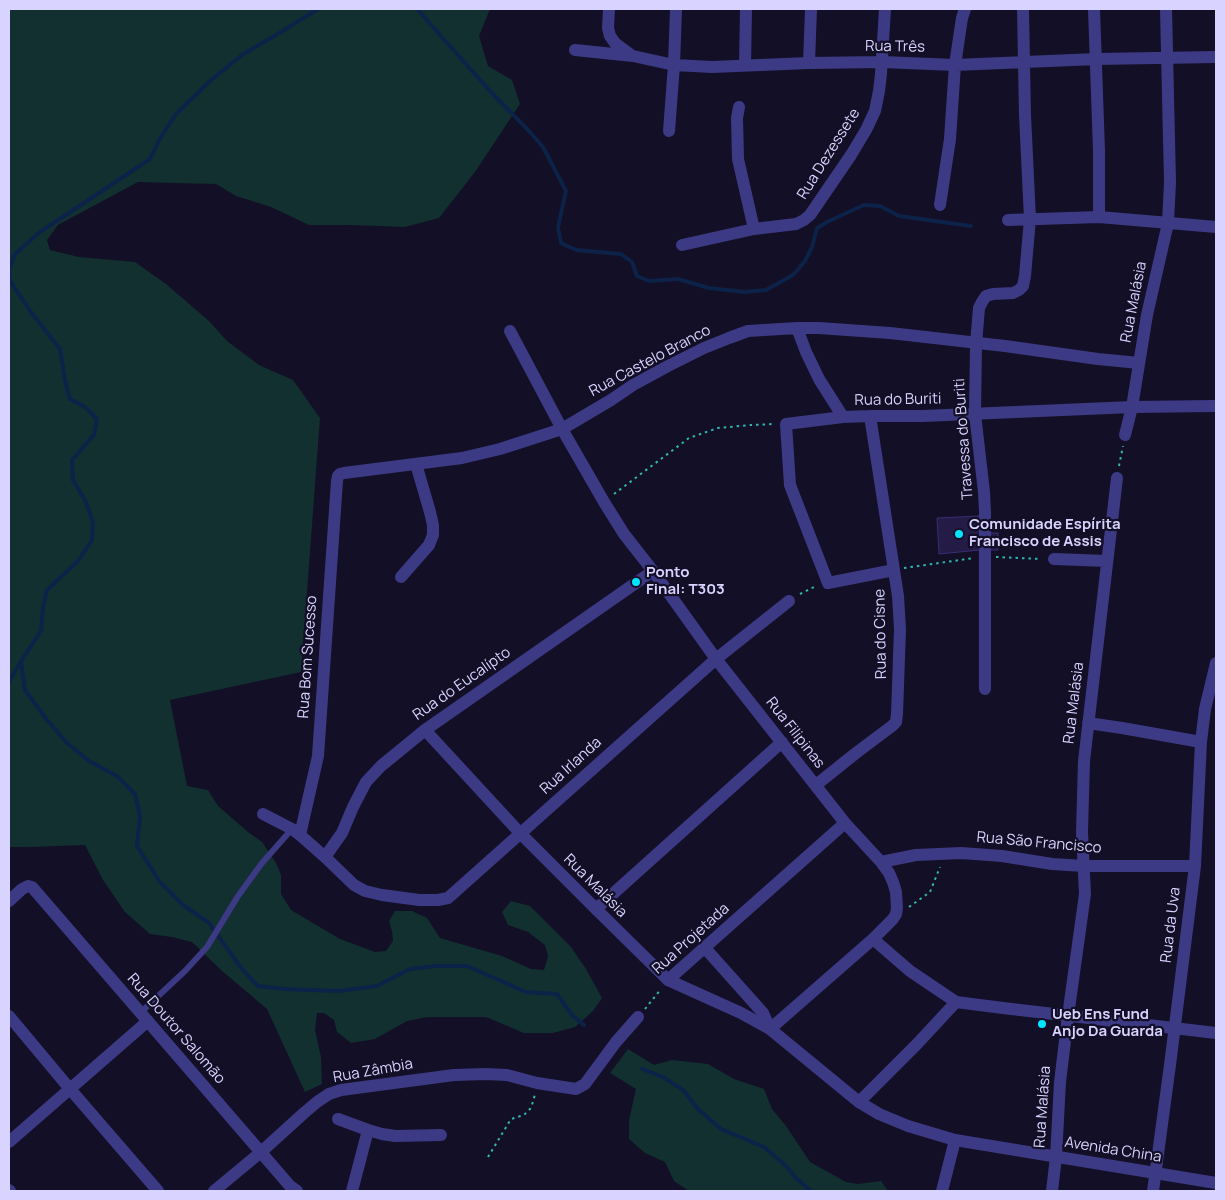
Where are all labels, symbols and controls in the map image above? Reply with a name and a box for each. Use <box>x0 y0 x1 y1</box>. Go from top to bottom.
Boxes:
street label: Rua Três <box>865 37 925 57</box>
street label: Rua Dezessete <box>794 105 864 203</box>
street label: Rua Malásia <box>1117 260 1151 344</box>
street label: Rua Castelo Branco <box>586 321 714 401</box>
street label: Travessa do Buriti <box>951 378 977 500</box>
street label: Rua do Buriti <box>854 390 942 410</box>
place label: Comunidade Espírita Francisco de Assis <box>969 516 1121 551</box>
marker: Comunidade Espírita Francisco de Assis <box>953 528 965 540</box>
place label: Ponto Final: T303 <box>646 564 725 599</box>
marker: Ponto Final: T303 <box>630 576 642 588</box>
street label: Rua do Cisne <box>871 589 891 679</box>
street label: Rua Bom Sucesso <box>295 595 321 719</box>
street label: Rua do Eucalípto <box>410 644 514 724</box>
street label: Rua Malásia <box>1060 661 1088 745</box>
street label: Rua Filipinas <box>762 694 828 772</box>
street label: Rua Irlanda <box>537 734 605 798</box>
street label: Rua São Francisco <box>976 829 1102 857</box>
street label: Rua Malásia <box>560 851 630 921</box>
street label: Rua da Uva <box>1157 886 1185 964</box>
street label: Rua Projetada <box>649 900 733 978</box>
street label: Rua Doutor Salomão <box>123 970 229 1088</box>
place label: Ueb Ens Fund Anjo Da Guarda <box>1052 1006 1163 1041</box>
marker: Ueb Ens Fund Anjo Da Guarda <box>1036 1018 1048 1030</box>
street label: Rua Zâmbia <box>332 1055 414 1087</box>
street label: Rua Malásia <box>1031 1065 1055 1149</box>
street label: Avenida China <box>1063 1133 1163 1167</box>

